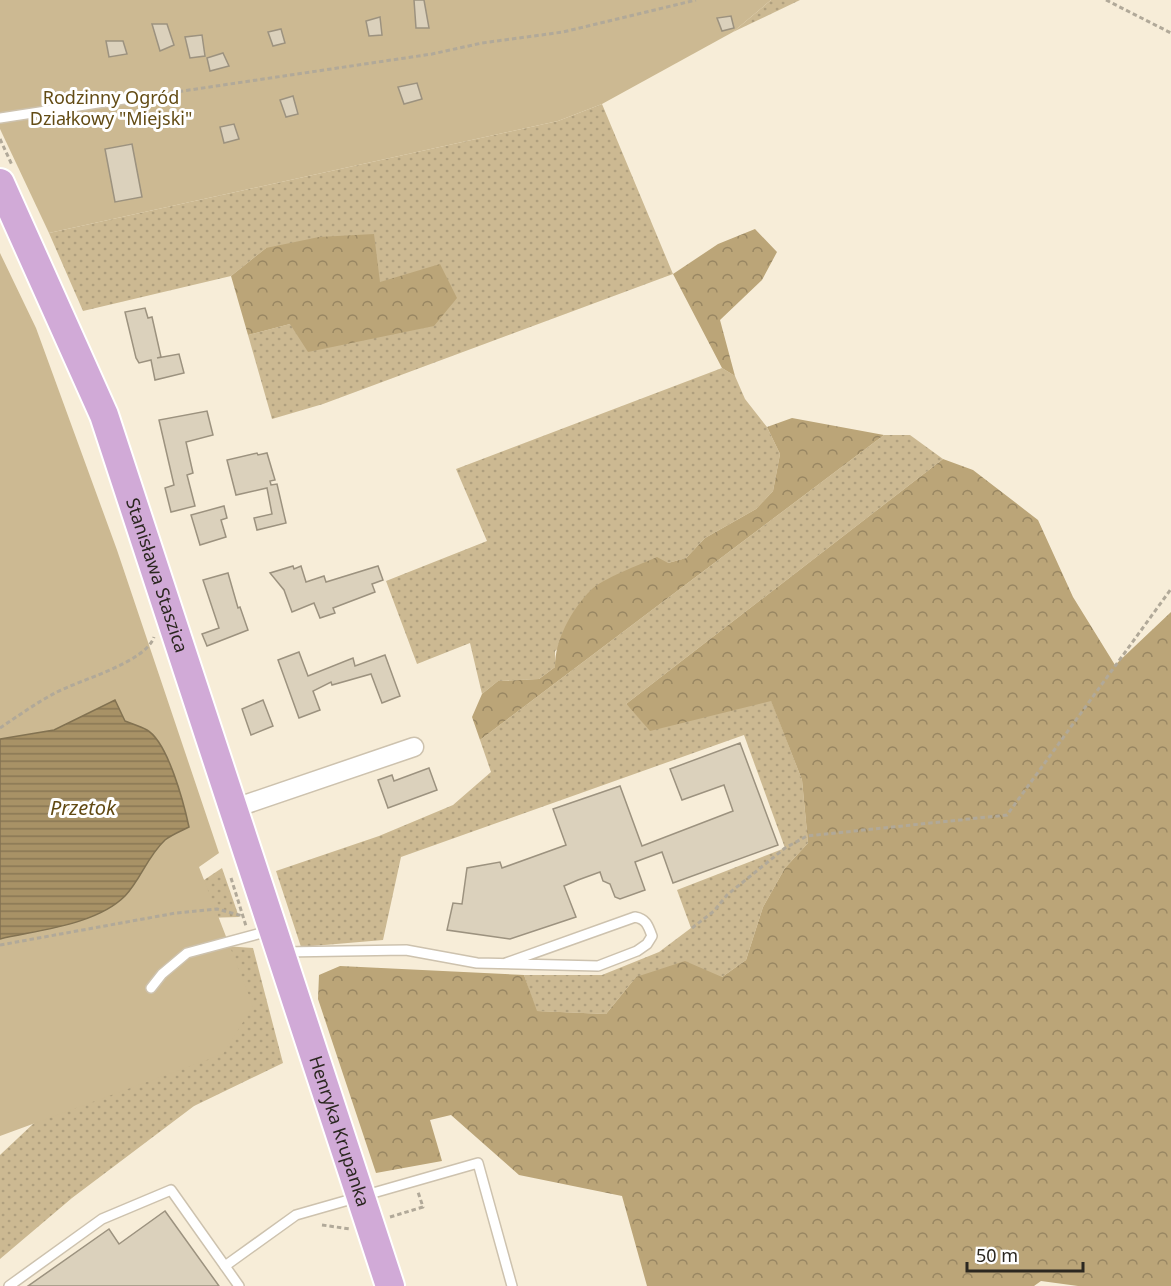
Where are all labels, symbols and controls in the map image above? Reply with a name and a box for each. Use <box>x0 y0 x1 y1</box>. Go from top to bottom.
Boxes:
park label: Rodzinny Ogród Działkowy "Miejski" <box>30 85 192 130</box>
street label: Stanisława Staszica <box>121 494 194 656</box>
water label: Przetok <box>50 794 117 821</box>
street label: Henryka Krupanka <box>304 1052 376 1209</box>
scale bar <box>967 1235 1082 1273</box>
text: 50 m <box>976 1243 1018 1267</box>

